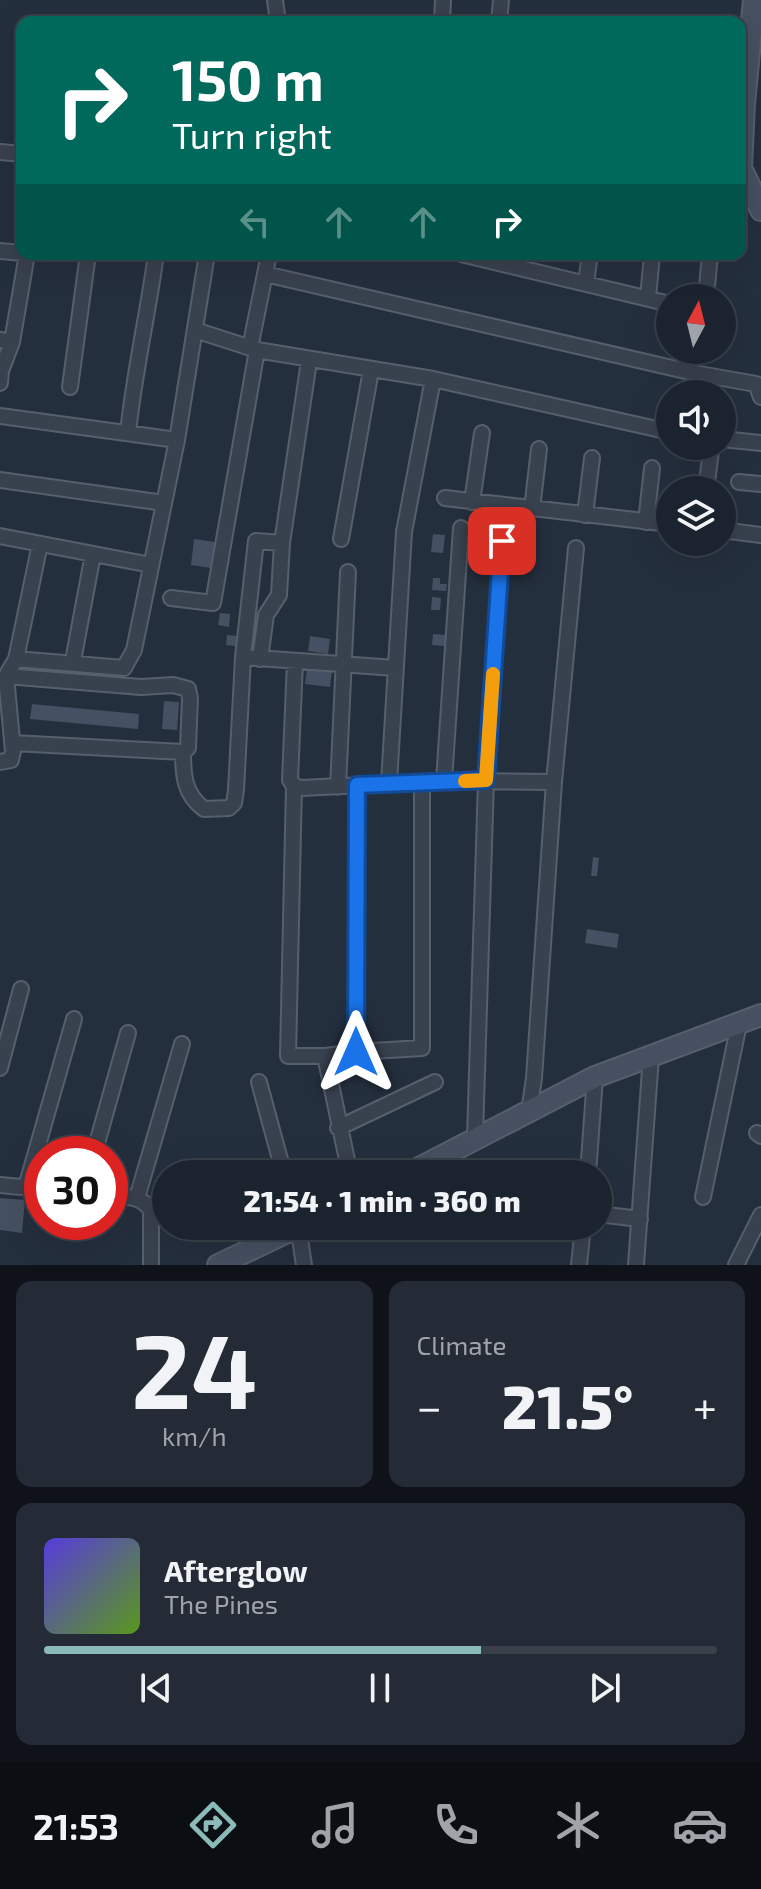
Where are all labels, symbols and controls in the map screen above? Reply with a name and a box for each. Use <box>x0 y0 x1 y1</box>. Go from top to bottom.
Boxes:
text: 150 m <box>172 45 324 112</box>
icon: right <box>40 48 144 152</box>
text: Turn right <box>172 113 332 156</box>
icon: left <box>233 200 277 244</box>
icon: ahead <box>317 200 361 244</box>
icon: ahead <box>401 200 445 244</box>
icon: right <box>485 200 529 244</box>
north arrow <box>656 284 736 364</box>
map controls <box>656 284 736 556</box>
button: sound <box>656 380 736 460</box>
button: layers <box>656 476 736 556</box>
pin <box>468 507 536 575</box>
icon: arrive <box>480 519 524 563</box>
position arrow <box>314 1010 398 1094</box>
speed limit sign: 30 <box>24 1136 128 1240</box>
text: 21:54 · 1 min · 360 m <box>243 1182 521 1218</box>
text: 24 <box>131 1305 258 1430</box>
text: Climate <box>417 1329 506 1360</box>
text: 21.5° <box>502 1369 633 1441</box>
text: − <box>417 1379 442 1432</box>
text: + <box>693 1379 717 1432</box>
text: km/h <box>162 1420 227 1451</box>
text: Afterglow <box>164 1552 308 1588</box>
text: The Pines <box>164 1588 278 1619</box>
icon: previous <box>134 1666 178 1710</box>
icon: pause <box>358 1666 402 1710</box>
icon: next <box>583 1666 627 1710</box>
icon: directions <box>185 1797 241 1853</box>
icon: music <box>307 1797 363 1853</box>
icon: phone <box>428 1797 484 1853</box>
icon: climate <box>550 1797 606 1853</box>
icon: car <box>672 1797 728 1853</box>
text: 21:53 <box>33 1804 119 1847</box>

